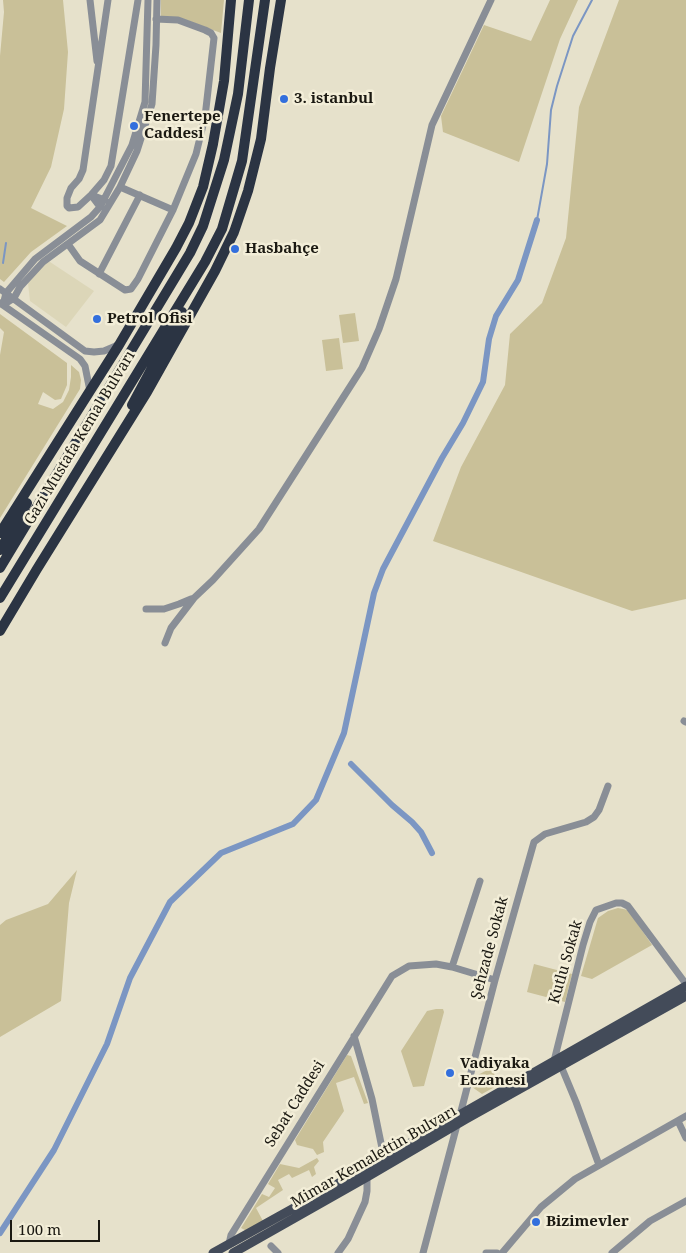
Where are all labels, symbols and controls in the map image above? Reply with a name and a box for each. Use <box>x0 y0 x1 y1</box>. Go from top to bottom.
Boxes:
place label: 3. istanbul <box>294 90 373 108</box>
marker: 3. istanbul <box>278 93 290 105</box>
place label: Fenertepe Caddesi <box>144 108 221 143</box>
marker: Fenertepe Caddesi <box>128 120 140 132</box>
place label: Hasbahçe <box>245 240 319 258</box>
marker: Hasbahçe <box>229 243 241 255</box>
place label: Petrol Ofisi <box>107 310 193 328</box>
marker: Petrol Ofisi <box>91 313 103 325</box>
street label: Gazi Mustafa Kemal Bulvarı <box>21 348 139 528</box>
street label: Şehzade Sokak <box>468 895 512 1001</box>
street label: Kutlu Sokak <box>546 918 586 1006</box>
place label: Vadiyaka Eczanesi <box>460 1055 530 1090</box>
street label: Sebat Caddesi <box>261 1057 329 1151</box>
marker: Vadiyaka Eczanesi <box>444 1067 456 1079</box>
street label: Mimar Kemalettin Bulvarı <box>288 1102 460 1212</box>
scale bar <box>12 1210 102 1242</box>
place label: Bizimevler <box>546 1213 629 1231</box>
marker: Bizimevler <box>530 1216 542 1228</box>
text: 100 m <box>18 1219 61 1239</box>

